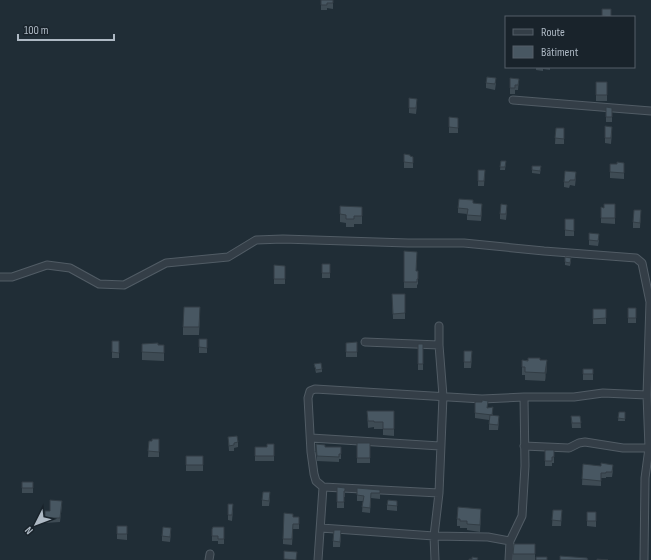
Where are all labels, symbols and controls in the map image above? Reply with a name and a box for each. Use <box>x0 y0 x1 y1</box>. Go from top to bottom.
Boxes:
scale bar <box>18 16 114 42</box>
legend <box>505 16 635 68</box>
text: 100 m <box>24 23 49 38</box>
text: Route <box>541 25 565 40</box>
text: Bâtiment <box>541 45 579 60</box>
north arrow <box>16 504 56 544</box>
text: N <box>22 524 36 537</box>

